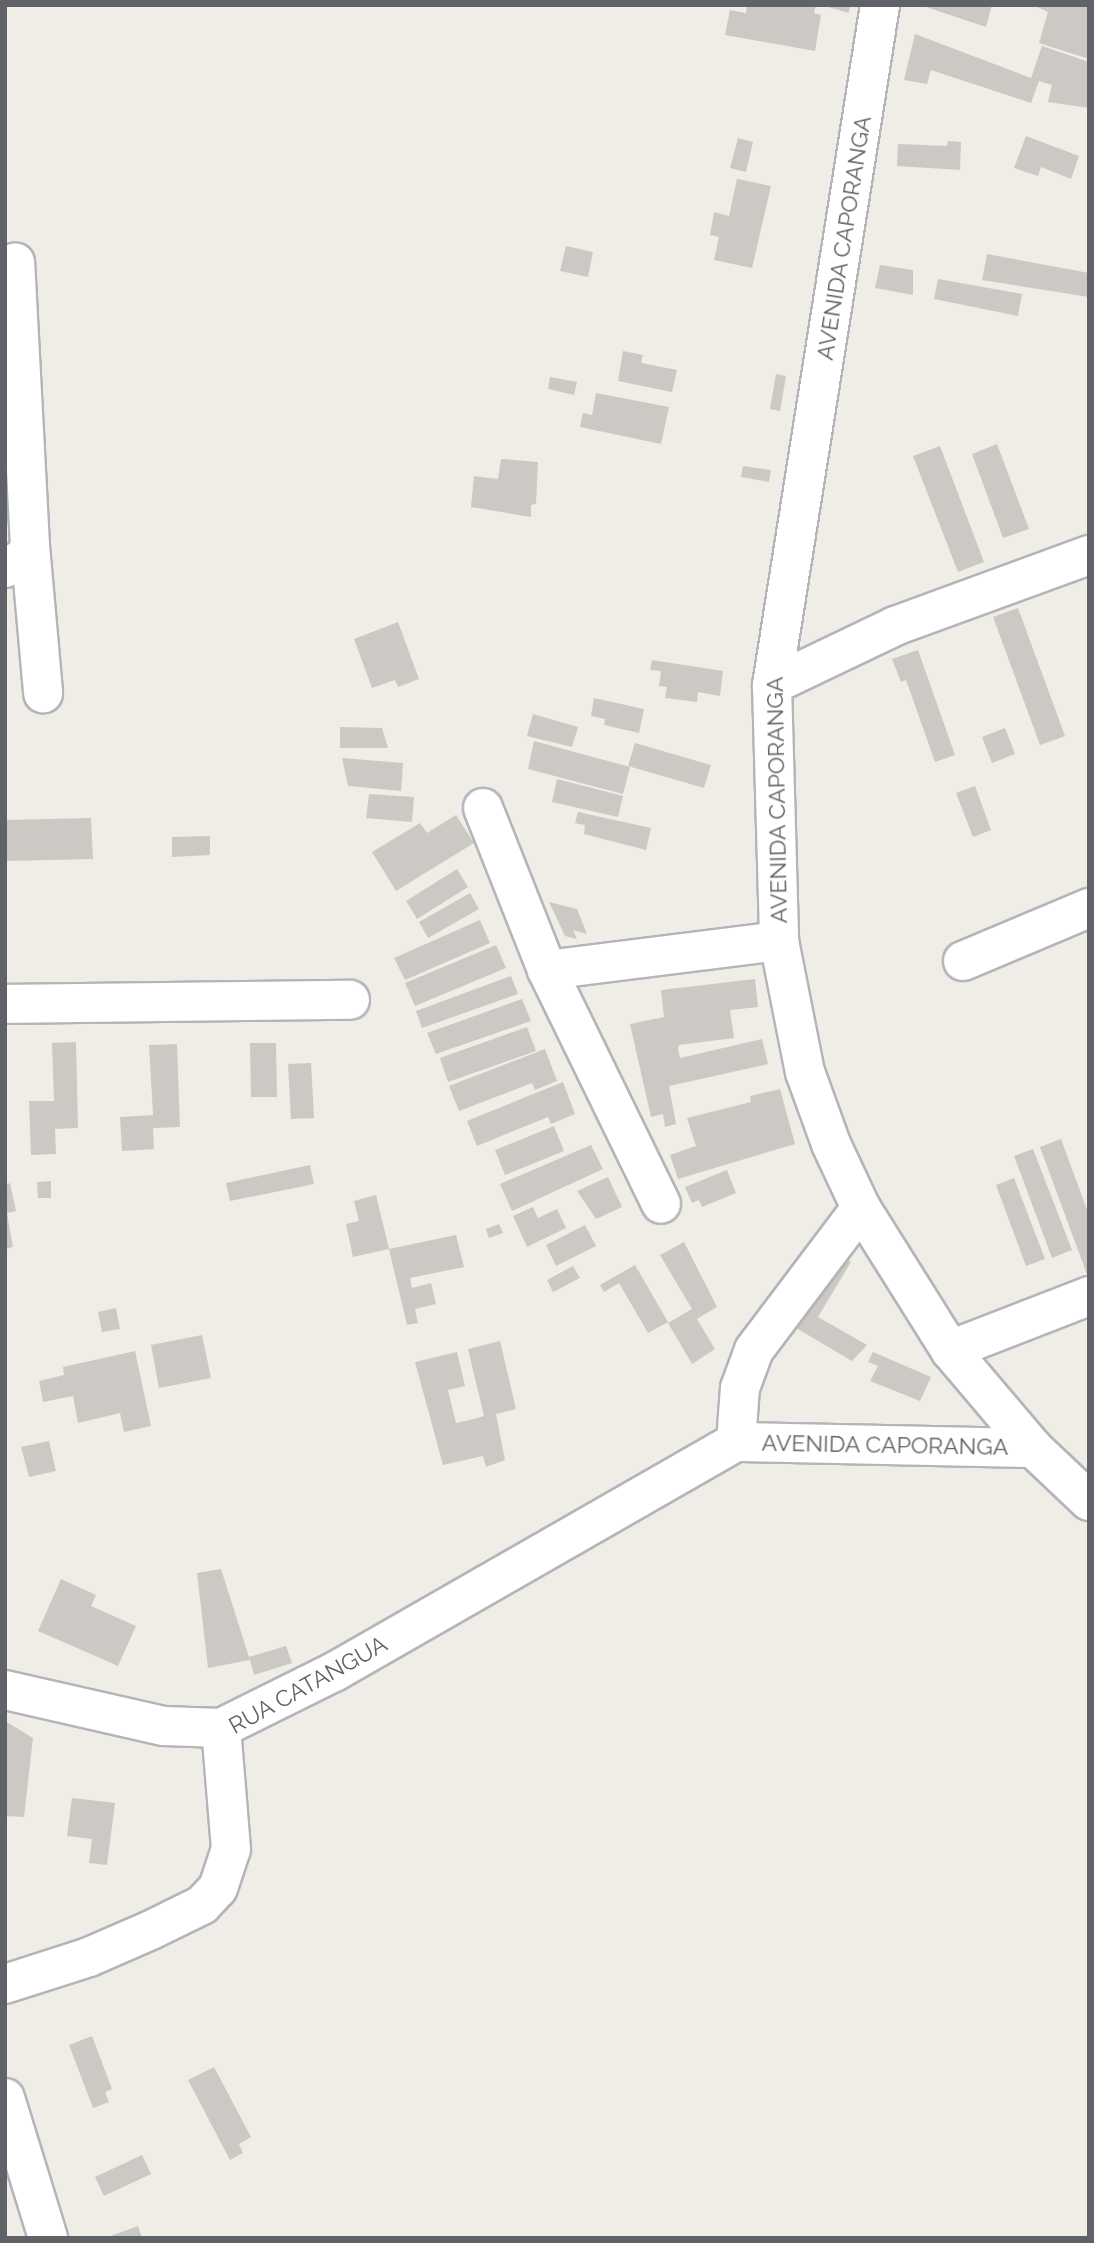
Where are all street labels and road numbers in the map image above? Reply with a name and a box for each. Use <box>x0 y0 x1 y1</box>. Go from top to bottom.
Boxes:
street label: AVENIDA CAPORANGA <box>811 114 877 362</box>
street label: AVENIDA CAPORANGA <box>761 676 793 924</box>
street label: AVENIDA CAPORANGA <box>761 1429 1009 1461</box>
street label: RUA CATANGUA <box>224 1630 392 1740</box>

